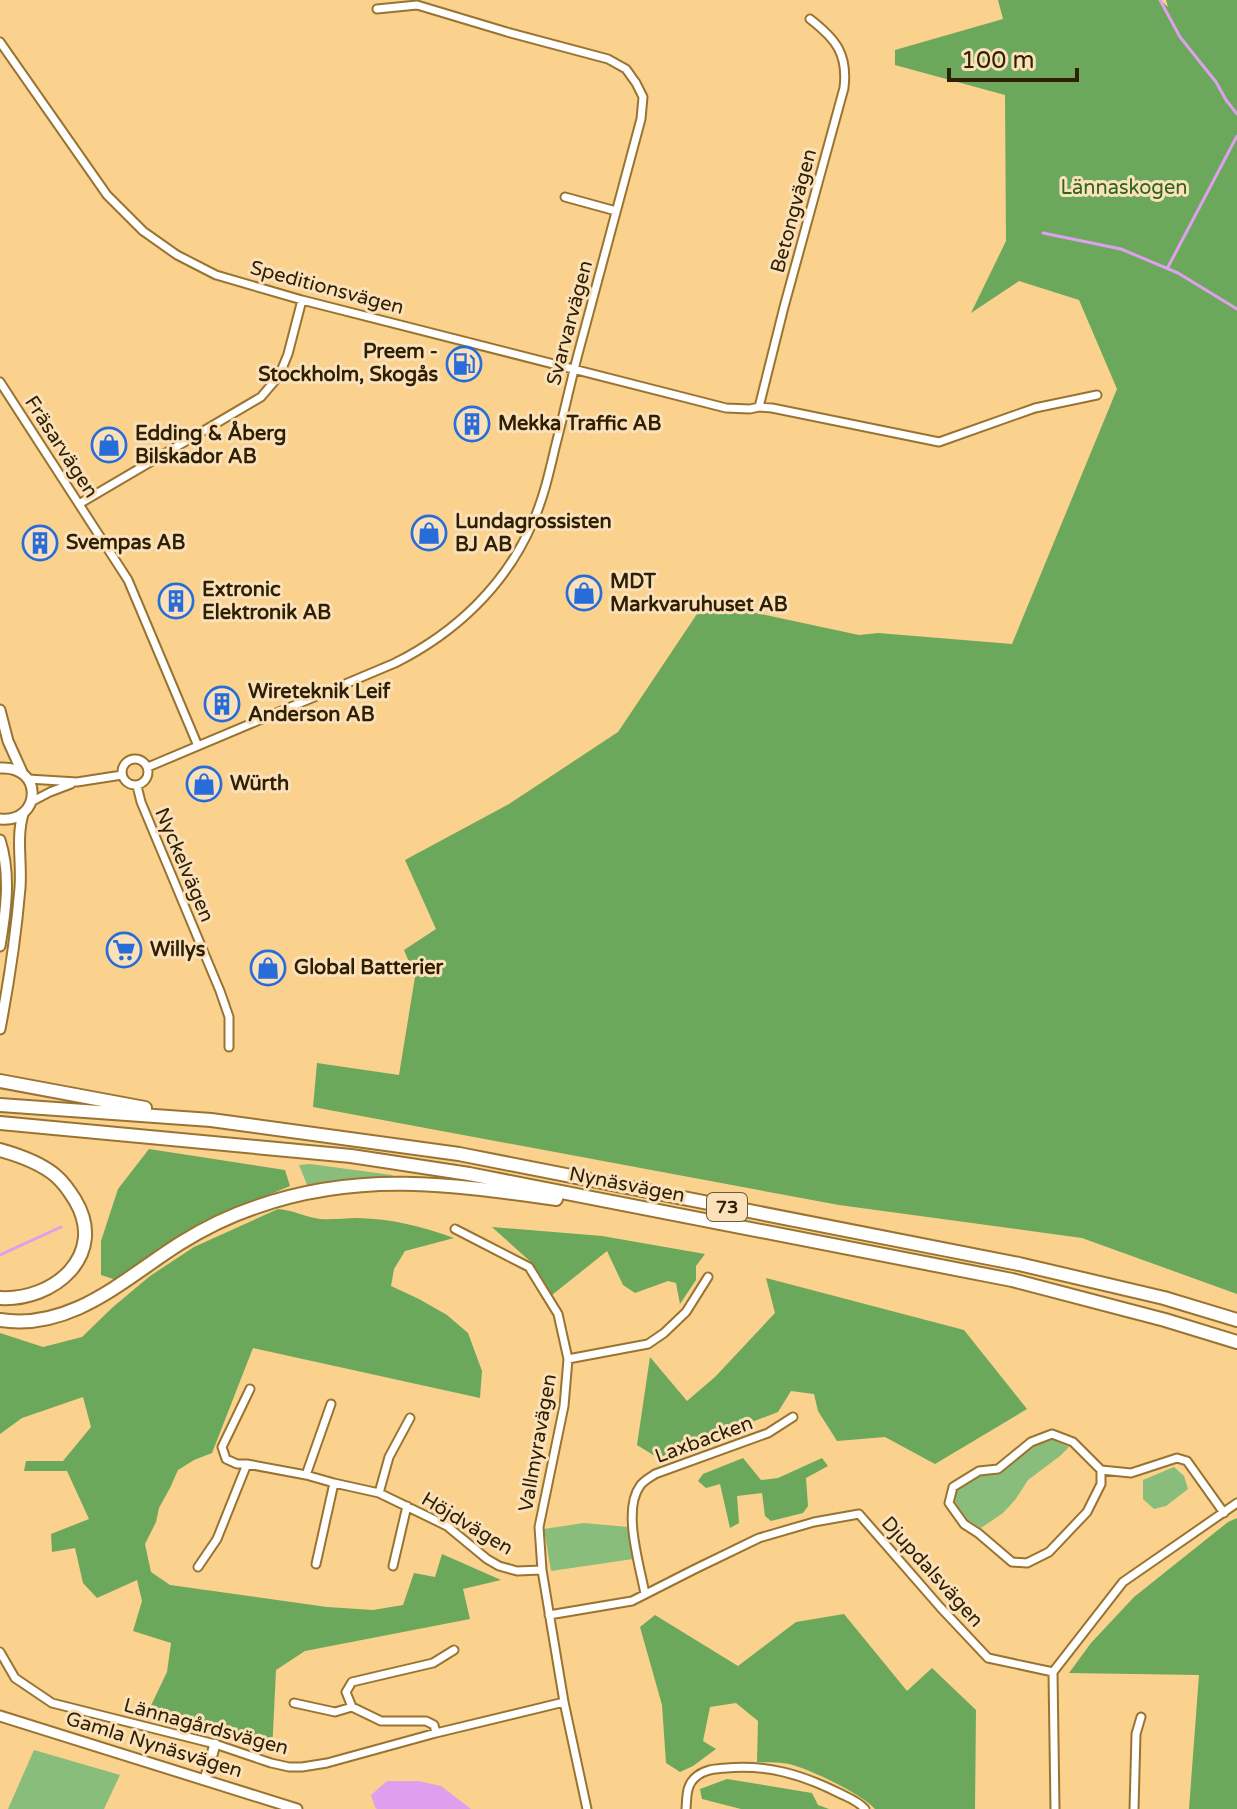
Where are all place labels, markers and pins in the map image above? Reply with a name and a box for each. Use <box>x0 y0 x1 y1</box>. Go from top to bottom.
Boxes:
place label: Preem - Stockholm, Skogås <box>258 340 438 387</box>
fuel station icon: Preem - Stockholm, Skogås <box>445 345 483 383</box>
building icon: Mekka Traffic AB <box>453 405 491 443</box>
place label: Mekka Traffic AB <box>498 412 661 436</box>
place label: Edding & Åberg Bilskador AB <box>135 420 286 469</box>
shop icon: Edding & Åberg Bilskador AB <box>90 426 128 464</box>
place label: Lundagrossisten BJ AB <box>455 510 612 557</box>
shop icon: Lundagrossisten BJ AB <box>410 514 448 552</box>
building icon: Svempas AB <box>21 524 59 562</box>
place label: Svempas AB <box>66 531 185 555</box>
place label: MDT Markvaruhuset AB <box>610 570 788 617</box>
shop icon: MDT Markvaruhuset AB <box>565 574 603 612</box>
place label: Extronic Elektronik AB <box>202 578 331 625</box>
building icon: Extronic Elektronik AB <box>157 582 195 620</box>
place label: Wireteknik Leif Anderson AB <box>248 680 390 727</box>
building icon: Wireteknik Leif Anderson AB <box>203 685 241 723</box>
shop icon: Würth <box>185 765 223 803</box>
place label: Würth <box>230 772 289 796</box>
supermarket icon: Willys <box>105 931 143 969</box>
place label: Willys <box>150 938 206 962</box>
shop icon: Global Batterier <box>249 949 287 987</box>
place label: Global Batterier <box>294 956 444 980</box>

